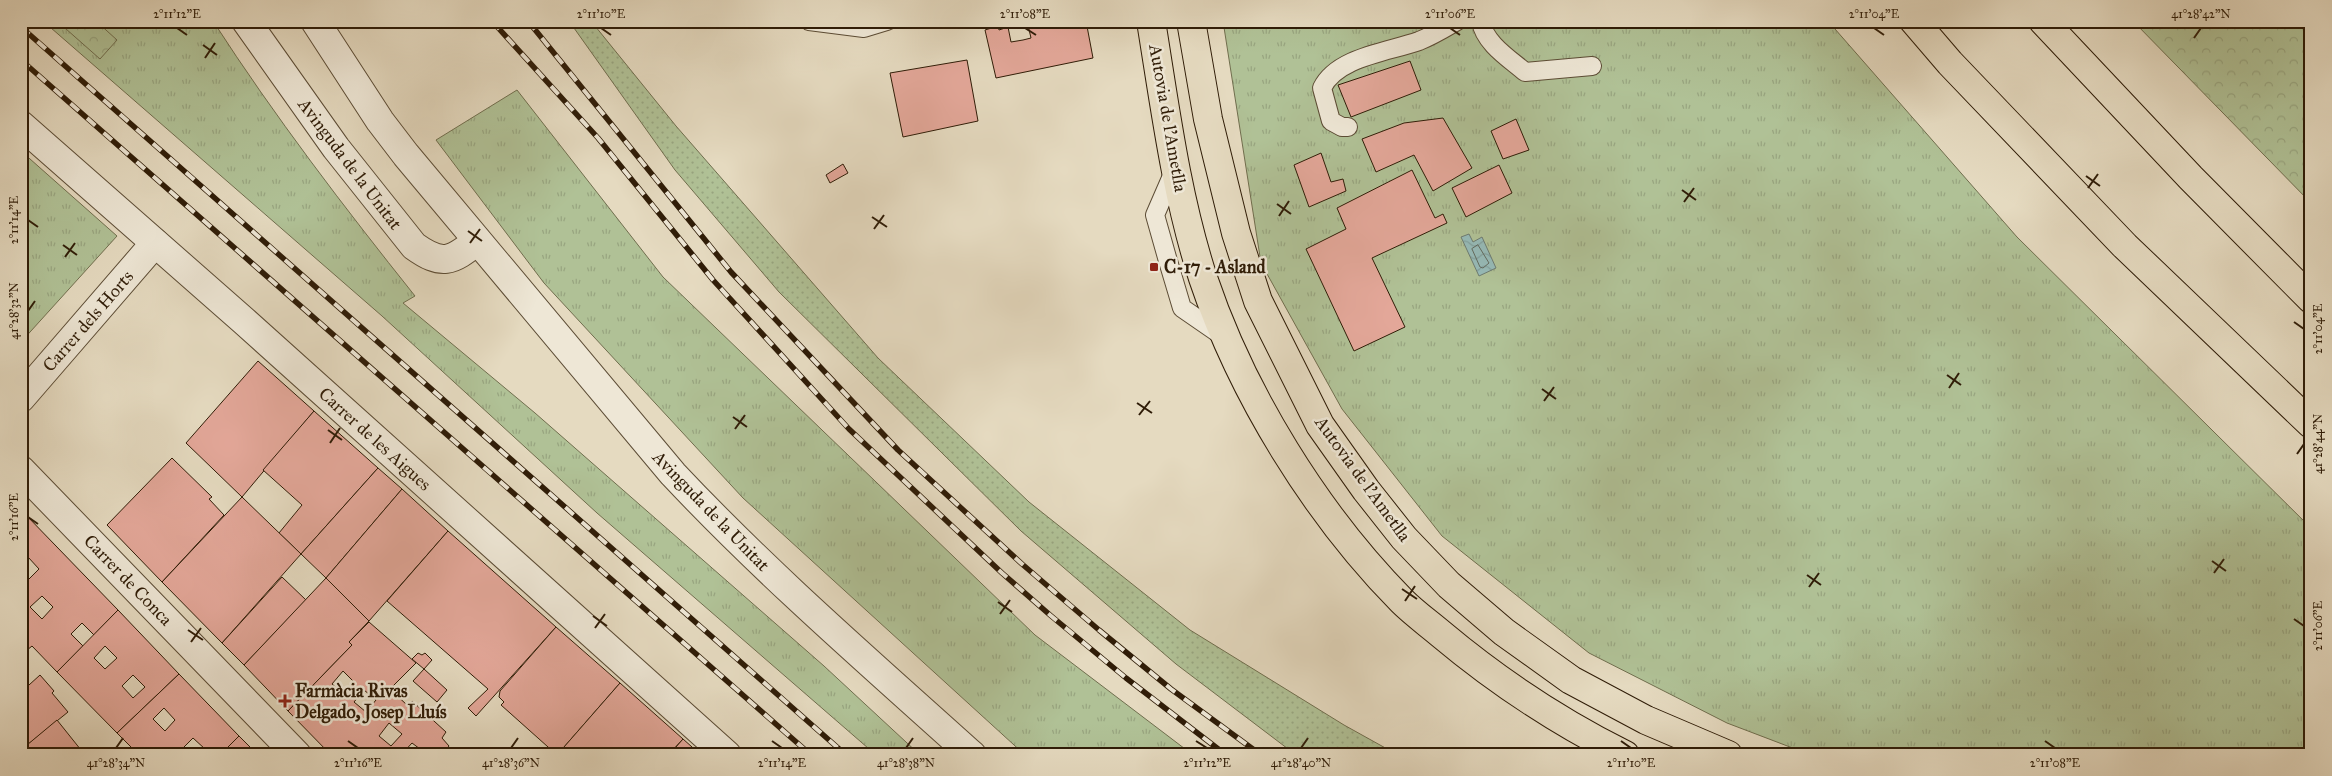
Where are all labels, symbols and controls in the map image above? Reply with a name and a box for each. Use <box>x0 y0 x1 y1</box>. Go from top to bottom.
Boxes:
text: 2°11'12"E <box>153 7 201 21</box>
text: 2°11'10"E <box>577 7 626 21</box>
text: 2°11'08"E <box>1000 7 1051 21</box>
text: 2°11'06"E <box>1425 7 1475 21</box>
text: 2°11'04"E <box>1849 7 1900 21</box>
text: 41°28'42"N <box>2171 7 2231 21</box>
street label: Autovia de l'Ametlla <box>1144 41 1192 194</box>
street label: Avinguda de la Unitat <box>292 93 407 235</box>
text: 2°11'14"E <box>7 195 21 244</box>
place label: C-17 - Asland <box>1164 256 1266 278</box>
marker: C-17 - Asland <box>1148 261 1160 273</box>
street label: Carrer dels Horts <box>38 266 138 376</box>
text: 41°28'32"N <box>7 282 21 340</box>
text: 2°11'04"E <box>2311 303 2325 354</box>
street label: Carrer de les Aigues <box>314 383 436 496</box>
street label: Autovia de l'Ametlla <box>1310 411 1416 546</box>
text: 41°28'44"N <box>2311 414 2325 474</box>
street label: Avinguda de la Unitat <box>646 445 775 577</box>
text: 2°11'16"E <box>7 493 21 541</box>
street label: Carrer de Conca <box>79 530 177 630</box>
text: 2°11'06"E <box>2311 601 2325 651</box>
place label: Farmàcia Rivas Delgado, Josep Lluís <box>295 680 447 724</box>
marker: Farmàcia Rivas Delgado, Josep Lluís <box>279 695 291 707</box>
text: 41°28'34"N <box>87 756 145 770</box>
text: 2°11'16"E <box>334 756 382 770</box>
text: 41°28'36"N <box>482 756 540 770</box>
text: 2°11'14"E <box>758 756 807 770</box>
text: 41°28'38"N <box>877 756 935 770</box>
text: 2°11'12"E <box>1183 756 1231 770</box>
text: 41°28'40"N <box>1271 756 1331 770</box>
text: 2°11'10"E <box>1607 756 1656 770</box>
text: 2°11'08"E <box>2030 756 2081 770</box>

